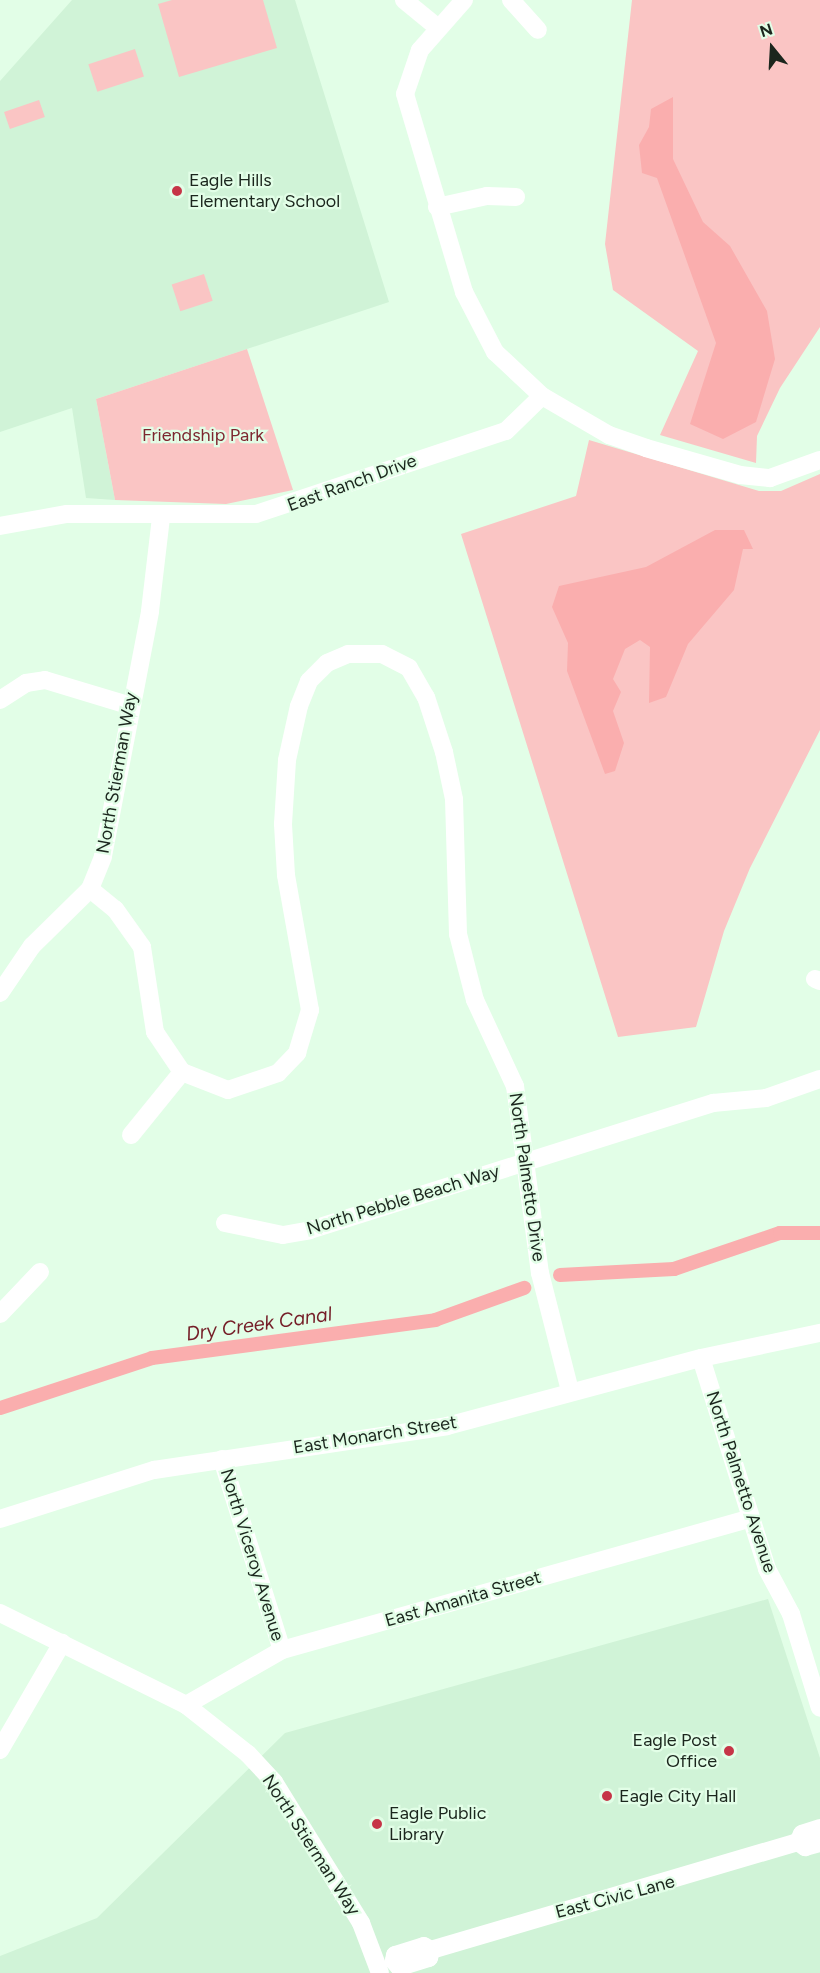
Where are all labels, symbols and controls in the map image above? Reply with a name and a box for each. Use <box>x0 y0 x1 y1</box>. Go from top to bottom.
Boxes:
north arrow <box>742 18 802 78</box>
text: N <box>757 19 775 41</box>
place label: Eagle Hills Elementary School <box>189 170 340 213</box>
marker: Eagle Hills Elementary School <box>170 184 184 198</box>
park label: Friendship Park <box>142 424 264 446</box>
street label: East Ranch Drive <box>284 450 420 516</box>
street label: North Stierman Way <box>92 690 142 856</box>
street label: North Palmetto Drive <box>504 1091 550 1263</box>
street label: North Pebble Beach Way <box>304 1160 502 1240</box>
water label: Dry Creek Canal <box>184 1302 334 1346</box>
street label: North Palmetto Avenue <box>701 1389 781 1575</box>
street label: East Monarch Street <box>292 1411 458 1459</box>
street label: North Viceroy Avenue <box>215 1466 289 1644</box>
street label: East Amanita Street <box>383 1566 543 1632</box>
place label: Eagle Post Office <box>632 1730 717 1772</box>
marker: Eagle Post Office <box>722 1744 736 1758</box>
street label: North Stierman Way <box>257 1770 365 1920</box>
place label: Eagle City Hall <box>619 1785 736 1807</box>
marker: Eagle City Hall <box>600 1789 614 1803</box>
place label: Eagle Public Library <box>389 1803 486 1846</box>
marker: Eagle Public Library <box>370 1817 384 1831</box>
street label: East Civic Lane <box>553 1871 677 1923</box>

